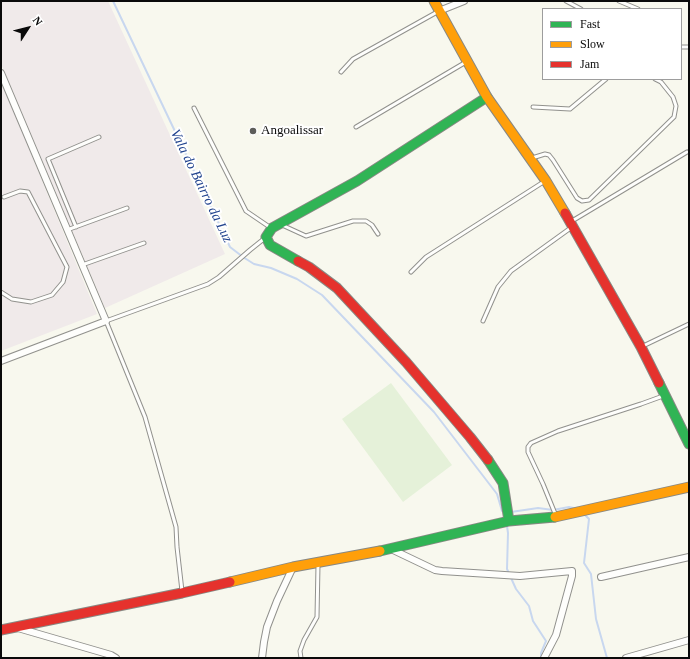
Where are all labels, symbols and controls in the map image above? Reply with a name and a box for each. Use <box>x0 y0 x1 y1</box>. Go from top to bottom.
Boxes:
north arrow <box>8 8 48 48</box>
legend <box>542 8 682 80</box>
text: N <box>31 14 45 28</box>
text: Fast <box>580 17 600 31</box>
text: Slow <box>580 37 605 51</box>
text: Jam <box>580 57 599 71</box>
place label: Angoalissar <box>261 123 323 139</box>
marker: Angoalissar <box>248 126 258 136</box>
water label: Vala do Bairro da Luz <box>166 127 236 245</box>

